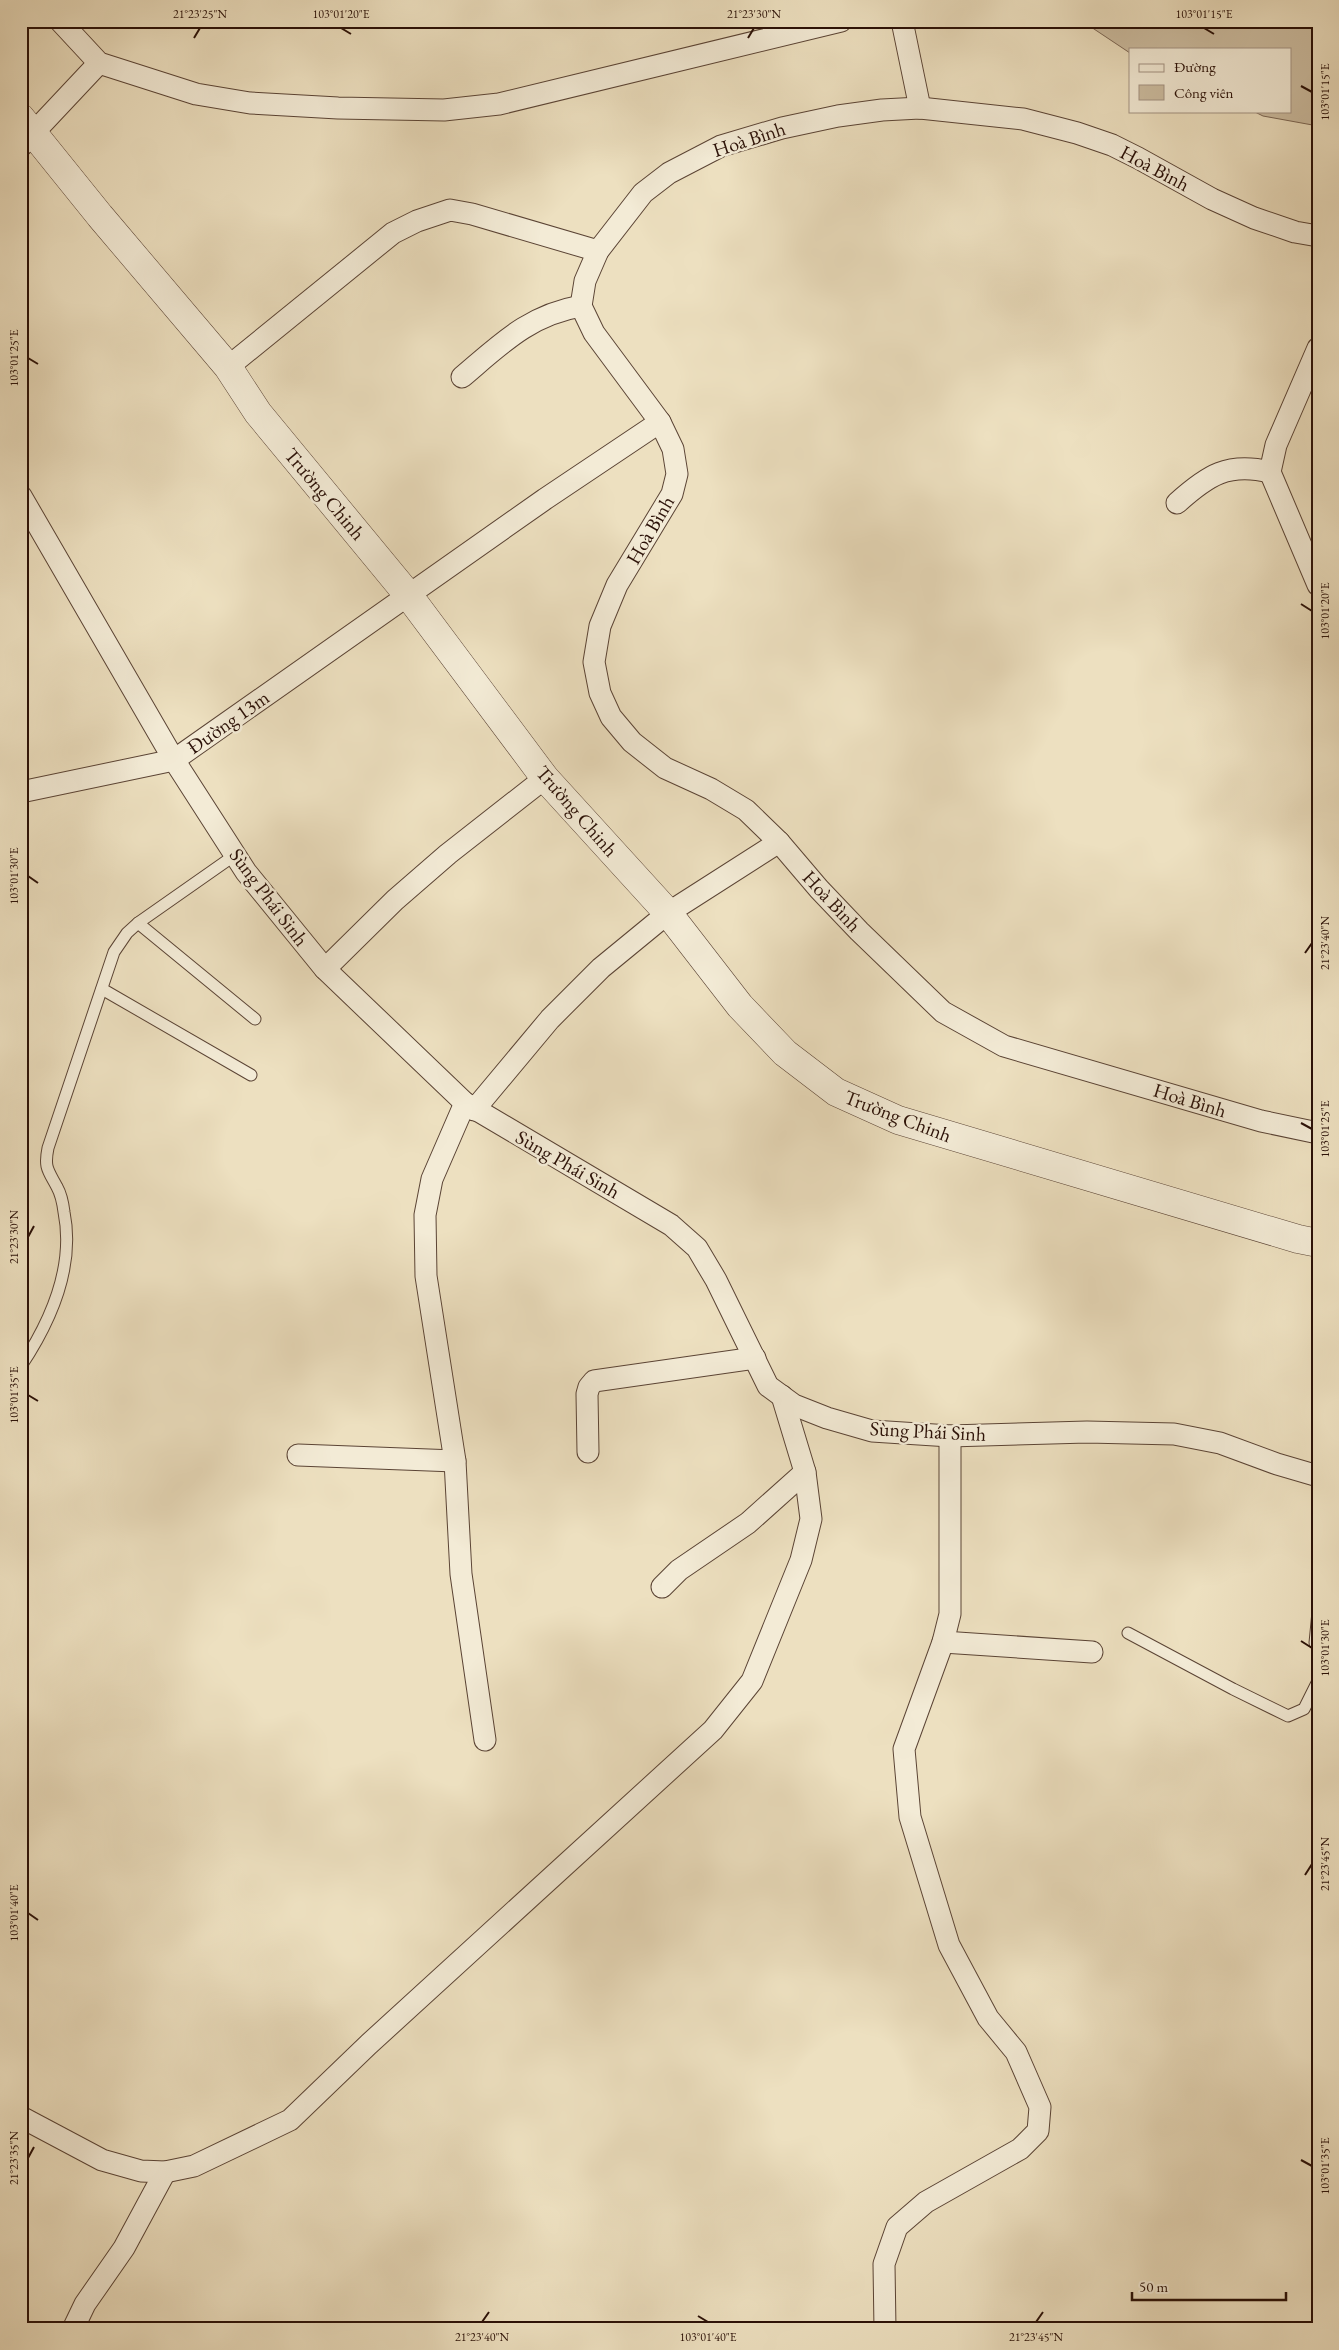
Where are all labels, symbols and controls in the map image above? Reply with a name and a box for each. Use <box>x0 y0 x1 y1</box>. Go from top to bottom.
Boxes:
text: 21°23'25"N <box>173 6 227 22</box>
text: 103°01'20"E <box>313 6 370 22</box>
text: 21°23'30"N <box>727 6 781 22</box>
text: 103°01'15"E <box>1176 6 1233 22</box>
legend <box>1129 48 1292 112</box>
text: Đường <box>1174 57 1216 76</box>
text: 103°01'15"E <box>1317 63 1333 120</box>
text: Công viên <box>1174 83 1234 102</box>
street label: Hoà Bình <box>709 115 789 163</box>
street label: Hoà Bình <box>1116 139 1194 197</box>
text: 103°01'25"E <box>6 329 22 386</box>
street label: Trường Chinh <box>279 442 371 546</box>
street label: Hoà Bình <box>620 491 680 569</box>
text: 103°01'20"E <box>1317 582 1333 639</box>
street label: Đường 13m <box>182 684 274 760</box>
street label: Trường Chinh <box>530 760 624 862</box>
street label: Sùng Phái Sinh <box>224 843 314 951</box>
text: 103°01'30"E <box>6 847 22 904</box>
street label: Hoà Bình <box>797 865 867 937</box>
text: 21°23'40"N <box>1317 916 1333 970</box>
street label: Hoà Bình <box>1150 1077 1230 1123</box>
street label: Trường Chinh <box>841 1084 955 1148</box>
text: 103°01'25"E <box>1317 1100 1333 1157</box>
street label: Sùng Phái Sinh <box>511 1124 625 1204</box>
text: 21°23'30"N <box>6 1210 22 1264</box>
text: 103°01'35"E <box>6 1366 22 1423</box>
street label: Sùng Phái Sinh <box>869 1415 987 1447</box>
text: 103°01'30"E <box>1317 1619 1333 1676</box>
text: 21°23'45"N <box>1317 1837 1333 1891</box>
text: 103°01'40"E <box>6 1884 22 1941</box>
text: 21°23'35"N <box>6 2131 22 2185</box>
text: 103°01'35"E <box>1317 2137 1333 2194</box>
scale bar <box>1132 2270 1285 2302</box>
text: 50 m <box>1139 2277 1168 2296</box>
text: 21°23'40"N <box>455 2329 509 2345</box>
text: 103°01'40"E <box>680 2329 737 2345</box>
text: 21°23'45"N <box>1009 2329 1063 2345</box>

